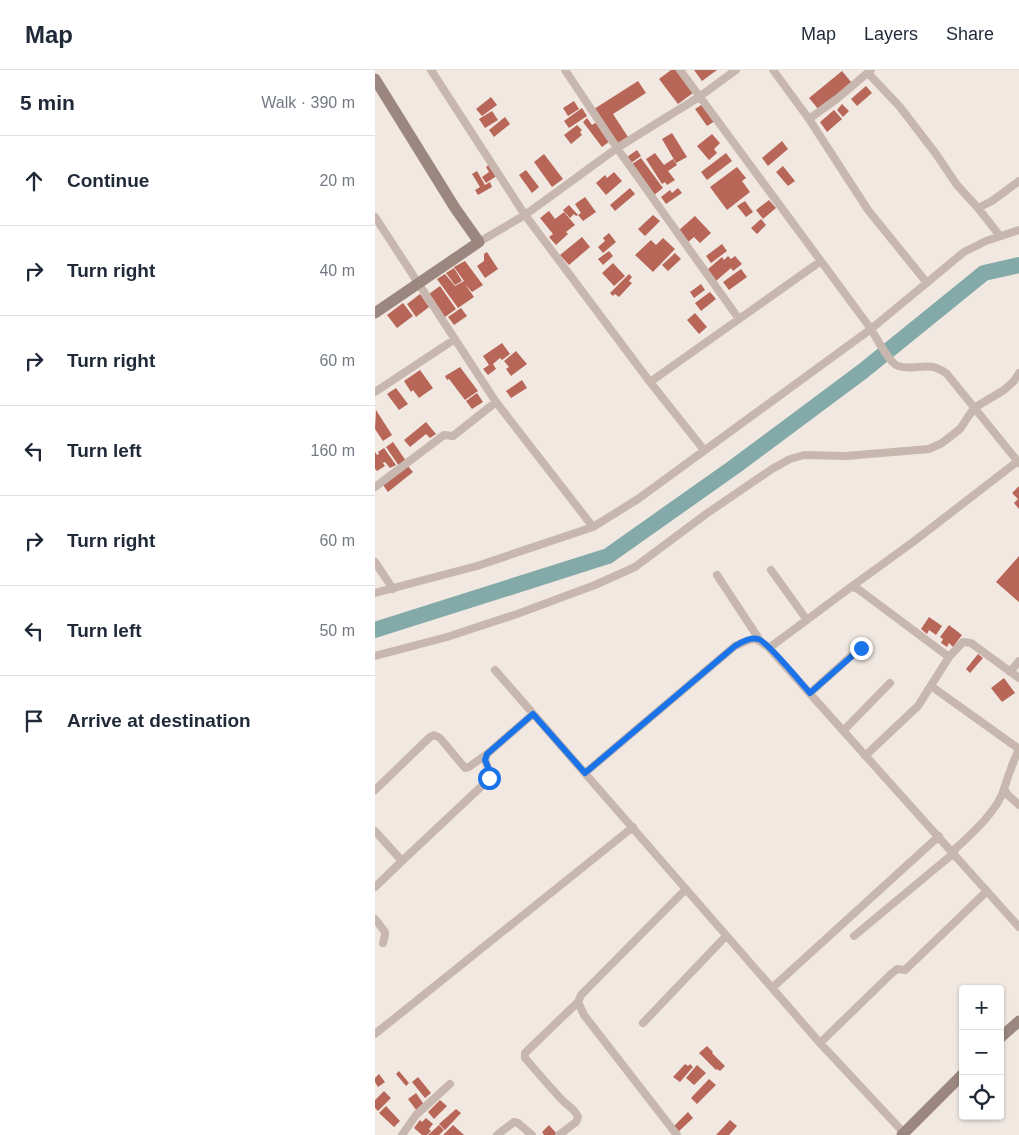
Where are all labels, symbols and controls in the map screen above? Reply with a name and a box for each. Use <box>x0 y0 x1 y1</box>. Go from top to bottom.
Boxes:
text: Map <box>25 21 73 48</box>
text: Map <box>801 24 836 44</box>
text: Layers <box>864 24 918 44</box>
text: Share <box>946 24 994 44</box>
text: 5 min <box>20 91 75 114</box>
text: Walk · 390 m <box>261 94 355 111</box>
icon: ahead <box>20 167 48 195</box>
text: Continue <box>67 170 149 191</box>
text: 20 m <box>319 172 355 189</box>
icon: right <box>20 257 48 285</box>
text: Turn right <box>67 260 155 281</box>
text: 40 m <box>319 262 355 279</box>
icon: right <box>20 347 48 375</box>
text: Turn right <box>67 350 155 371</box>
text: 60 m <box>319 352 355 369</box>
icon: left <box>20 437 48 465</box>
text: Turn left <box>67 440 142 461</box>
text: 160 m <box>311 442 355 459</box>
icon: right <box>20 527 48 555</box>
text: Turn right <box>67 530 155 551</box>
text: 60 m <box>319 532 355 549</box>
icon: left <box>20 617 48 645</box>
text: Turn left <box>67 620 142 641</box>
text: 50 m <box>319 622 355 639</box>
route end <box>850 637 873 660</box>
icon: arrive <box>20 707 48 735</box>
text: Arrive at destination <box>67 710 251 731</box>
route start <box>478 767 501 790</box>
map controls <box>959 985 1004 1120</box>
button: + <box>959 985 1004 1030</box>
button: − <box>959 1030 1004 1075</box>
button: locate <box>959 1075 1004 1120</box>

